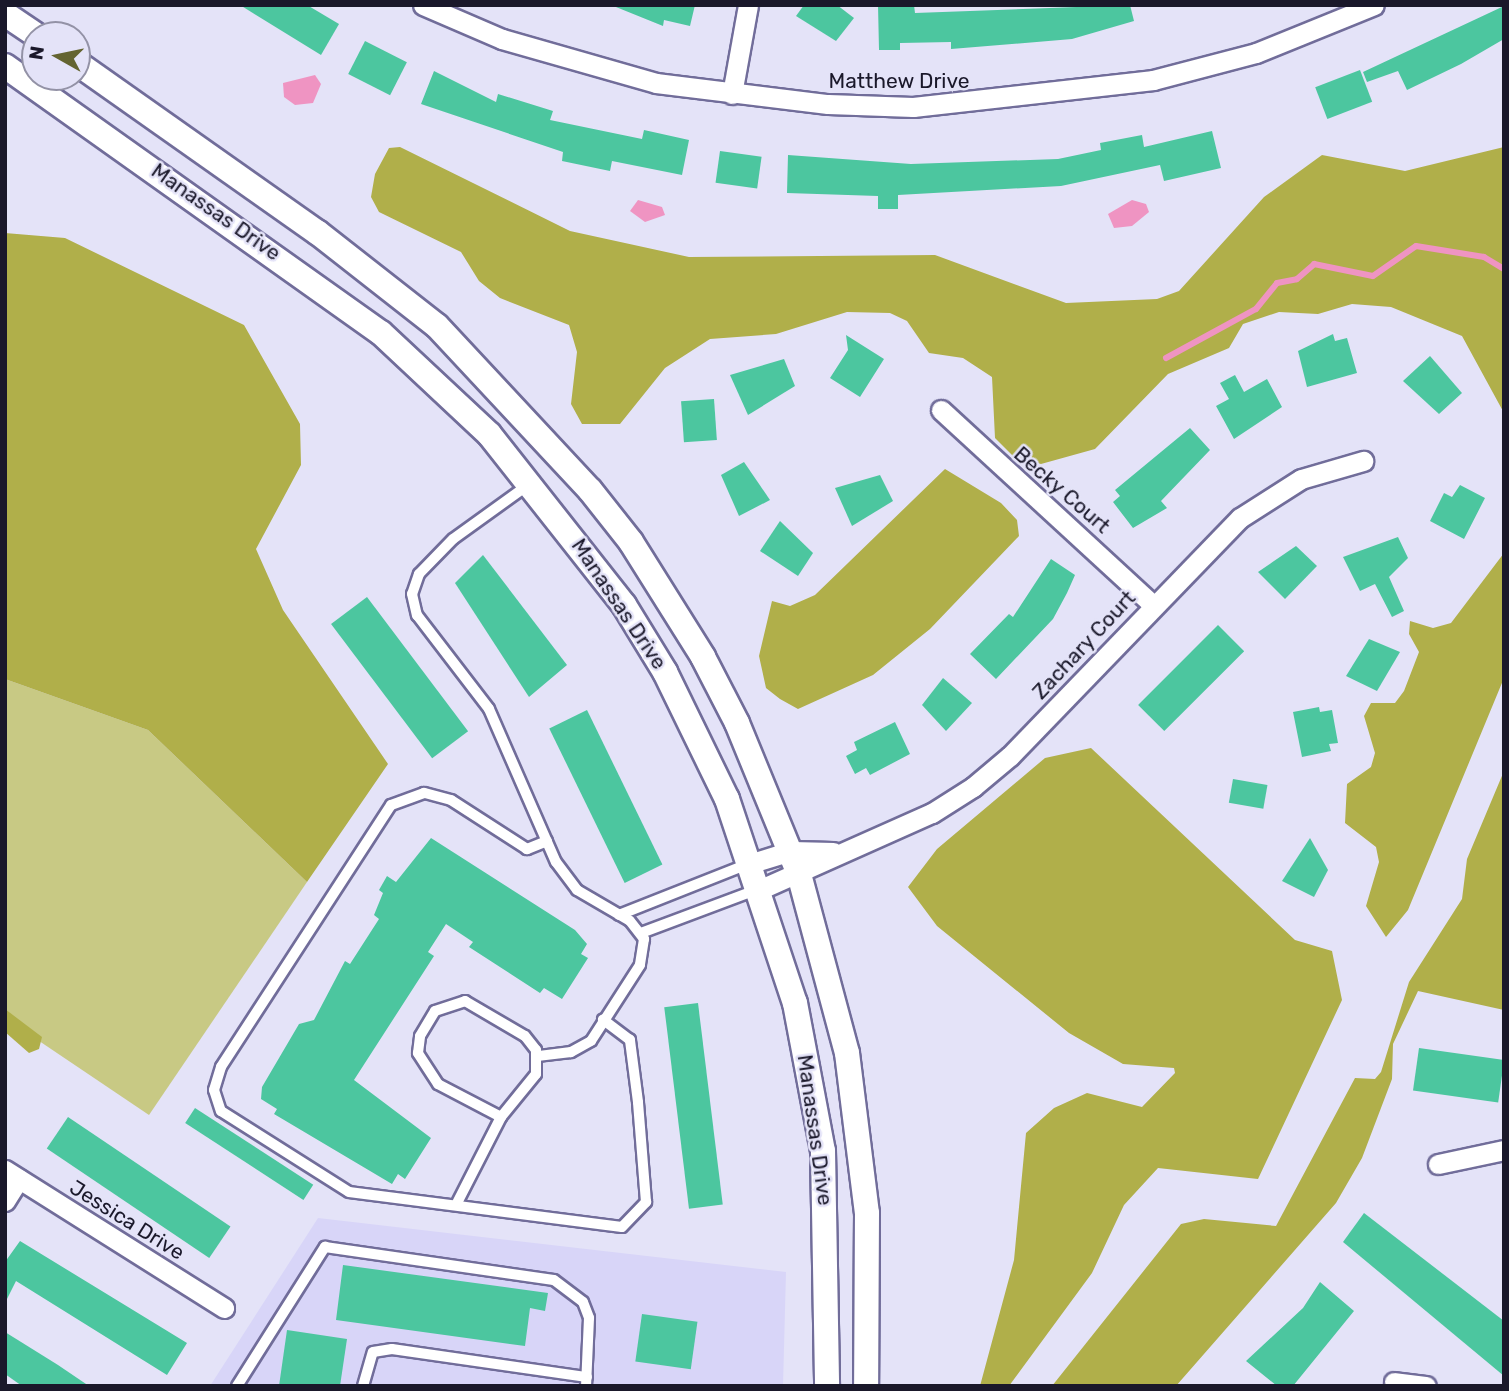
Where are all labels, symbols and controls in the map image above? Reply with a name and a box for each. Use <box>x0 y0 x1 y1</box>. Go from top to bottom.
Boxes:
north arrow <box>21 21 91 91</box>
text: N <box>24 44 49 62</box>
street label: Matthew Drive <box>828 68 970 94</box>
street label: Manassas Drive <box>147 158 285 266</box>
street label: Becky Court <box>1009 441 1115 539</box>
street label: Manassas Drive <box>566 534 672 674</box>
street label: Zachary Court <box>1027 585 1141 705</box>
street label: Manassas Drive <box>792 1053 838 1207</box>
street label: Jessica Drive <box>65 1175 189 1265</box>

